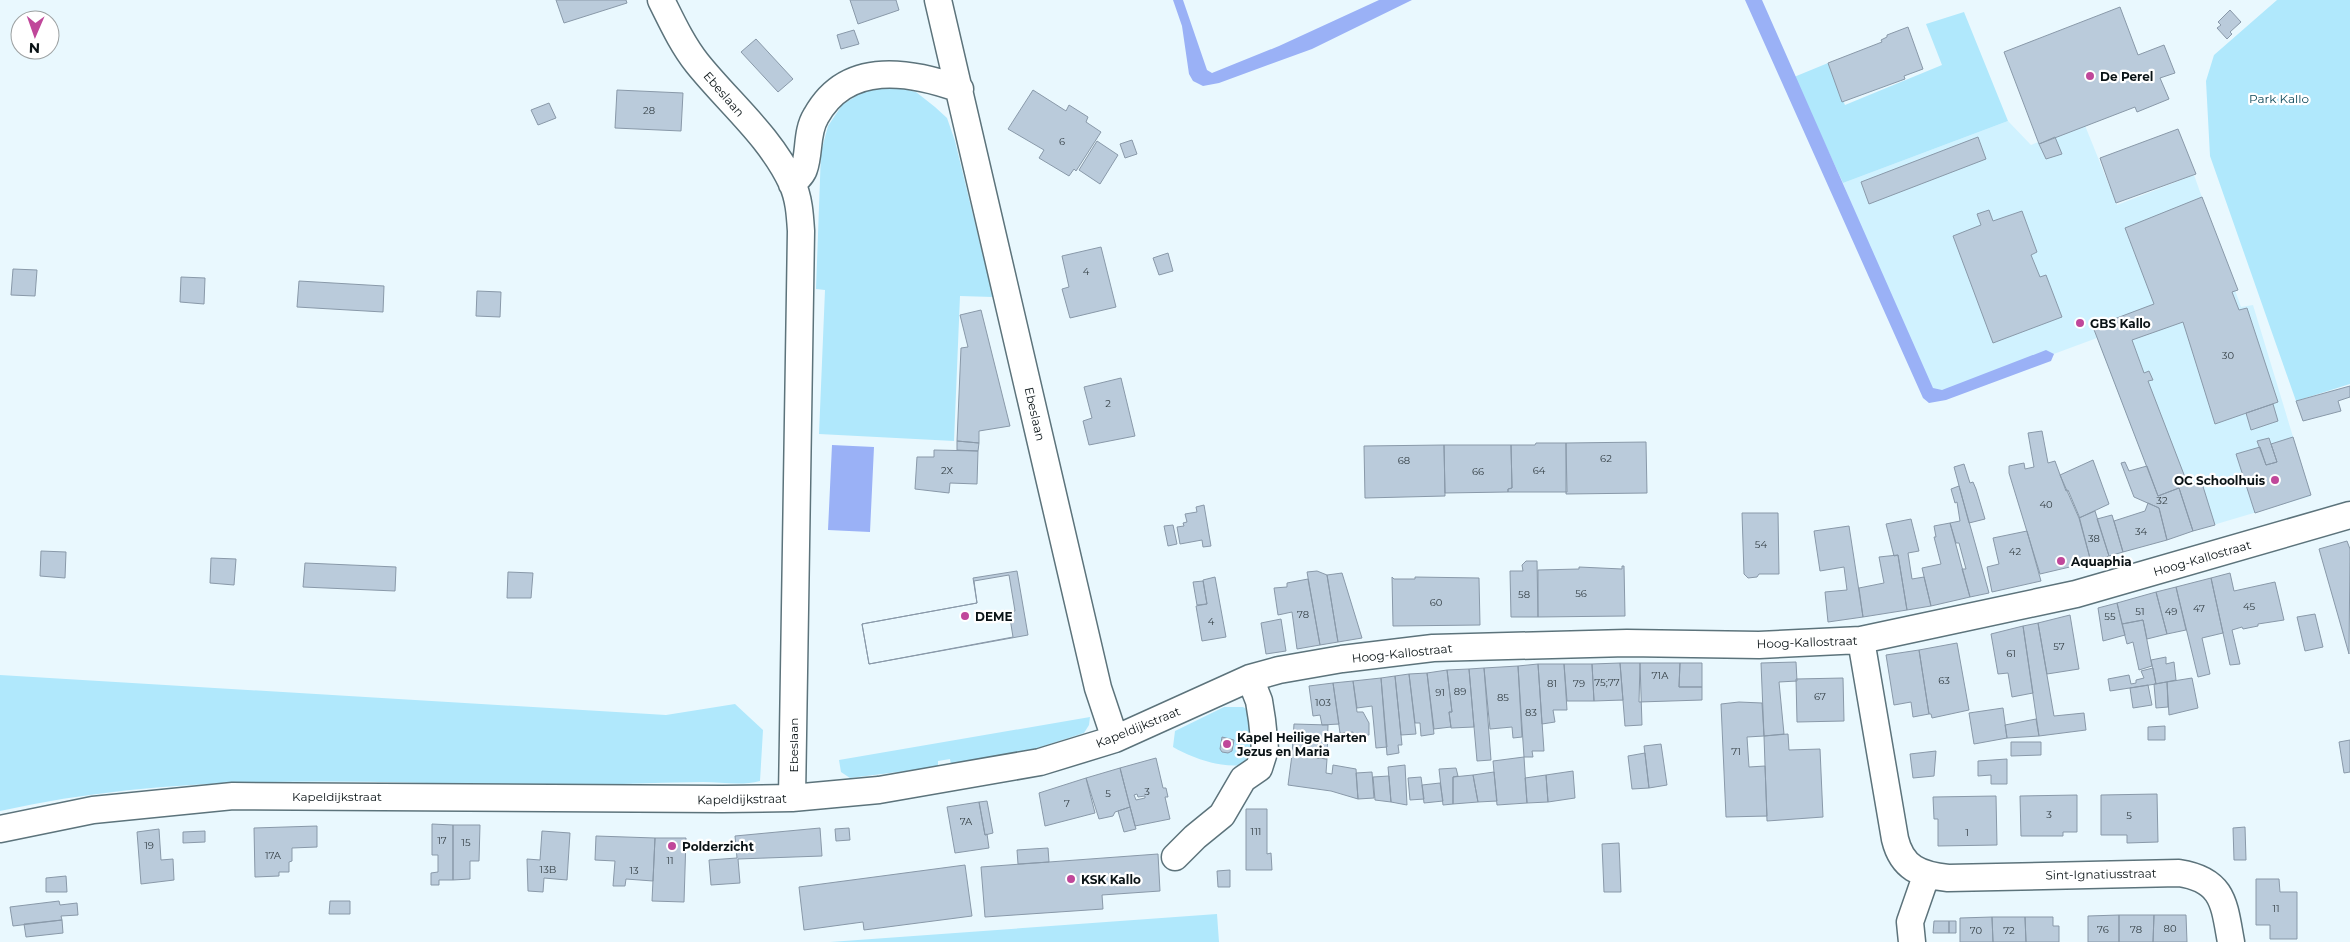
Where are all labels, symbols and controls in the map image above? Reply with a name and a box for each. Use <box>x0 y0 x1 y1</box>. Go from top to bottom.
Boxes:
north arrow <box>10 10 60 60</box>
text: N <box>29 39 41 57</box>
street label: Ebeslaan <box>700 68 748 120</box>
place label: De Perel <box>2100 69 2153 84</box>
marker: De Perel <box>2084 70 2096 82</box>
park label: Park Kallo <box>2249 91 2309 106</box>
house number: 28 <box>643 104 655 117</box>
house number: 6 <box>1059 135 1065 148</box>
house number: 4 <box>1083 265 1090 278</box>
place label: GBS Kallo <box>2090 316 2151 331</box>
marker: GBS Kallo <box>2074 317 2086 329</box>
house number: 30 <box>2222 349 2235 362</box>
street label: Ebeslaan <box>1022 386 1048 442</box>
house number: 2 <box>1105 397 1111 410</box>
house number: 62 <box>1600 452 1612 465</box>
house number: 68 <box>1398 454 1410 467</box>
house number: 2X <box>941 464 954 477</box>
house number: 64 <box>1533 464 1546 477</box>
house number: 66 <box>1472 465 1484 478</box>
place label: OC Schoolhuis <box>2174 473 2266 488</box>
marker: OC Schoolhuis <box>2269 474 2281 486</box>
house number: 32 <box>2156 494 2168 507</box>
house number: 40 <box>2039 498 2053 511</box>
house number: 34 <box>2135 525 2148 538</box>
house number: 38 <box>2088 532 2100 545</box>
street label: Hoog-Kallostraat <box>2151 537 2253 579</box>
house number: 54 <box>1755 538 1768 551</box>
house number: 42 <box>2009 545 2021 558</box>
place label: Aquaphia <box>2070 554 2132 569</box>
marker: Aquaphia <box>2055 555 2067 567</box>
house number: 56 <box>1575 587 1587 600</box>
house number: 58 <box>1518 588 1530 601</box>
house number: 60 <box>1430 596 1443 609</box>
house number: 45 <box>2243 600 2255 613</box>
house number: 47 <box>2193 602 2205 615</box>
house number: 51 <box>2135 605 2145 618</box>
house number: 49 <box>2165 605 2177 618</box>
house number: 78 <box>1297 608 1309 621</box>
place label: DEME <box>975 609 1012 624</box>
marker: DEME <box>959 610 971 622</box>
house number: 55 <box>2104 610 2116 623</box>
house number: 4 <box>1208 615 1215 628</box>
street label: Hoog-Kallostraat <box>1756 633 1858 651</box>
street label: Hoog-Kallostraat <box>1351 640 1453 666</box>
house number: 57 <box>2053 640 2065 653</box>
house number: 61 <box>2006 647 2016 660</box>
house number: 71A <box>1652 669 1669 682</box>
house number: 63 <box>1938 674 1950 687</box>
house number: 75;77 <box>1594 676 1620 689</box>
house number: 81 <box>1547 677 1557 690</box>
house number: 79 <box>1573 677 1585 690</box>
house number: 89 <box>1454 685 1466 698</box>
house number: 91 <box>1435 686 1445 699</box>
house number: 67 <box>1814 690 1826 703</box>
house number: 85 <box>1497 691 1509 704</box>
house number: 103 <box>1315 696 1331 709</box>
street label: Kapeldijkstraat <box>1094 703 1183 751</box>
house number: 83 <box>1525 706 1537 719</box>
street label: Ebeslaan <box>786 718 801 772</box>
place label: Kapel Heilige Harten Jezus en Maria <box>1236 730 1367 759</box>
marker: Kapel Heilige Harten Jezus en Maria <box>1221 738 1233 750</box>
house number: 71 <box>1731 745 1741 758</box>
house number: 3 <box>1144 785 1150 798</box>
house number: 5 <box>1105 787 1111 800</box>
street label: Kapeldijkstraat <box>292 789 382 804</box>
street label: Kapeldijkstraat <box>697 791 787 807</box>
house number: 7 <box>1064 797 1070 810</box>
house number: 3 <box>2046 808 2052 821</box>
house number: 5 <box>2126 809 2132 822</box>
house number: 7A <box>960 815 973 828</box>
house number: 111 <box>1251 825 1261 838</box>
house number: 1 <box>1965 826 1969 839</box>
house number: 17 <box>437 834 447 847</box>
house number: 15 <box>461 836 471 849</box>
house number: 19 <box>144 839 154 852</box>
place label: Polderzicht <box>682 839 755 854</box>
marker: Polderzicht <box>666 840 678 852</box>
house number: 17A <box>265 849 282 862</box>
house number: 11 <box>666 854 674 867</box>
house number: 13B <box>540 863 556 876</box>
house number: 13 <box>629 864 639 877</box>
street label: Sint-Ignatiusstraat <box>2045 866 2157 882</box>
place label: KSK Kallo <box>1081 872 1141 887</box>
marker: KSK Kallo <box>1065 873 1077 885</box>
house number: 11 <box>2272 902 2280 915</box>
house number: 80 <box>2164 922 2177 935</box>
house number: 76 <box>2097 923 2109 936</box>
house number: 78 <box>2130 923 2142 936</box>
house number: 70 <box>1970 924 1983 937</box>
house number: 72 <box>2003 924 2015 937</box>

